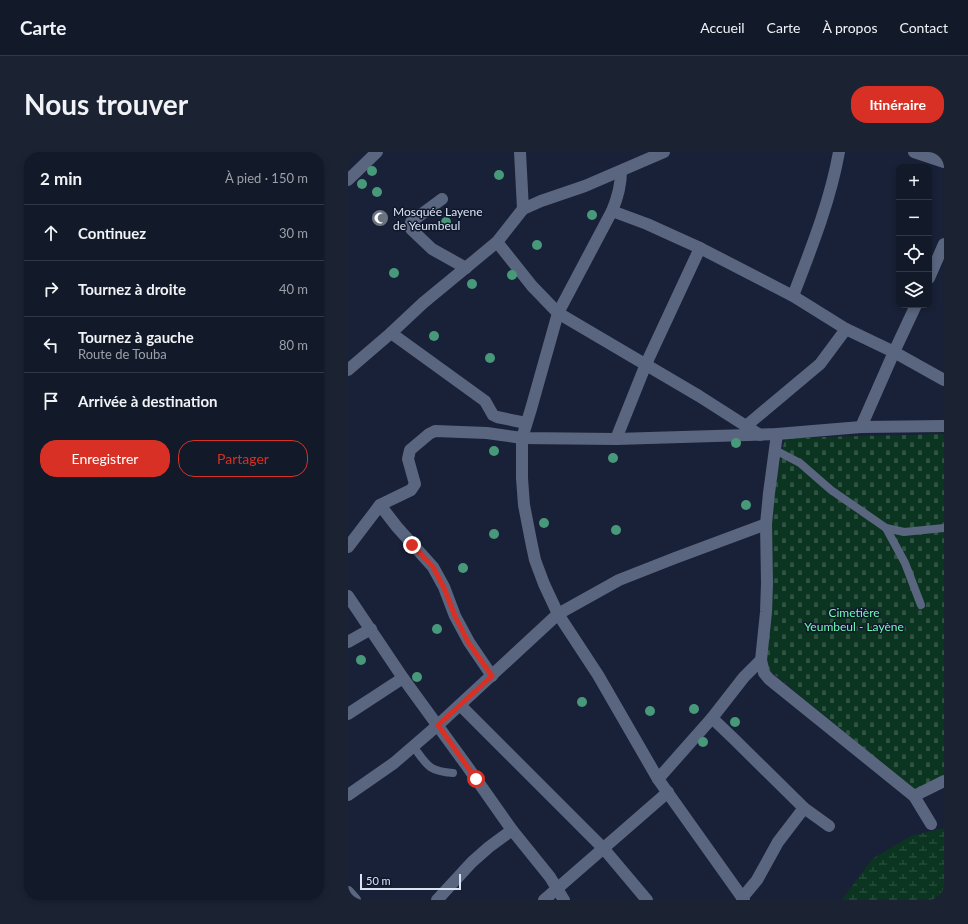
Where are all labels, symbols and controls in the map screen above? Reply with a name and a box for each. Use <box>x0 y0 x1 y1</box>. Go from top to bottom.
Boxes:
text: Carte <box>20 16 66 39</box>
text: Accueil <box>700 19 745 36</box>
text: Carte <box>767 19 800 36</box>
text: À propos <box>822 19 877 36</box>
text: Contact <box>899 19 948 36</box>
button: Itinéraire <box>851 86 944 123</box>
text: Nous trouver <box>24 87 188 121</box>
map controls <box>896 164 932 308</box>
button: + <box>896 164 932 200</box>
text: 2 min <box>40 168 82 189</box>
text: À pied · 150 m <box>225 170 308 186</box>
button: − <box>896 200 932 236</box>
place label: Mosquée Layene de Yeumbeul <box>393 204 482 233</box>
mosque icon: Mosquée Layene de Yeumbeul <box>370 208 390 228</box>
icon: ahead <box>40 222 62 244</box>
text: Continuez <box>78 224 146 242</box>
text: 30 m <box>279 225 308 241</box>
button: locate <box>896 236 932 272</box>
button: layers <box>896 272 932 308</box>
icon: right <box>40 278 62 300</box>
text: Tournez à droite <box>78 280 186 298</box>
text: 40 m <box>279 281 308 297</box>
text: Tournez à gauche <box>78 328 194 346</box>
icon: left <box>40 334 62 356</box>
text: 80 m <box>279 337 308 353</box>
text: Route de Touba <box>78 346 167 362</box>
icon: arrive <box>40 390 62 412</box>
text: Arrivée à destination <box>78 392 217 410</box>
button: Enregistrer <box>40 440 170 477</box>
button: Partager <box>178 440 308 477</box>
route end <box>403 536 421 554</box>
park label: Cimetière Yeumbeul - Layène <box>804 605 904 634</box>
route start <box>467 770 485 788</box>
scale bar <box>360 872 461 891</box>
text: 50 m <box>366 874 391 887</box>

